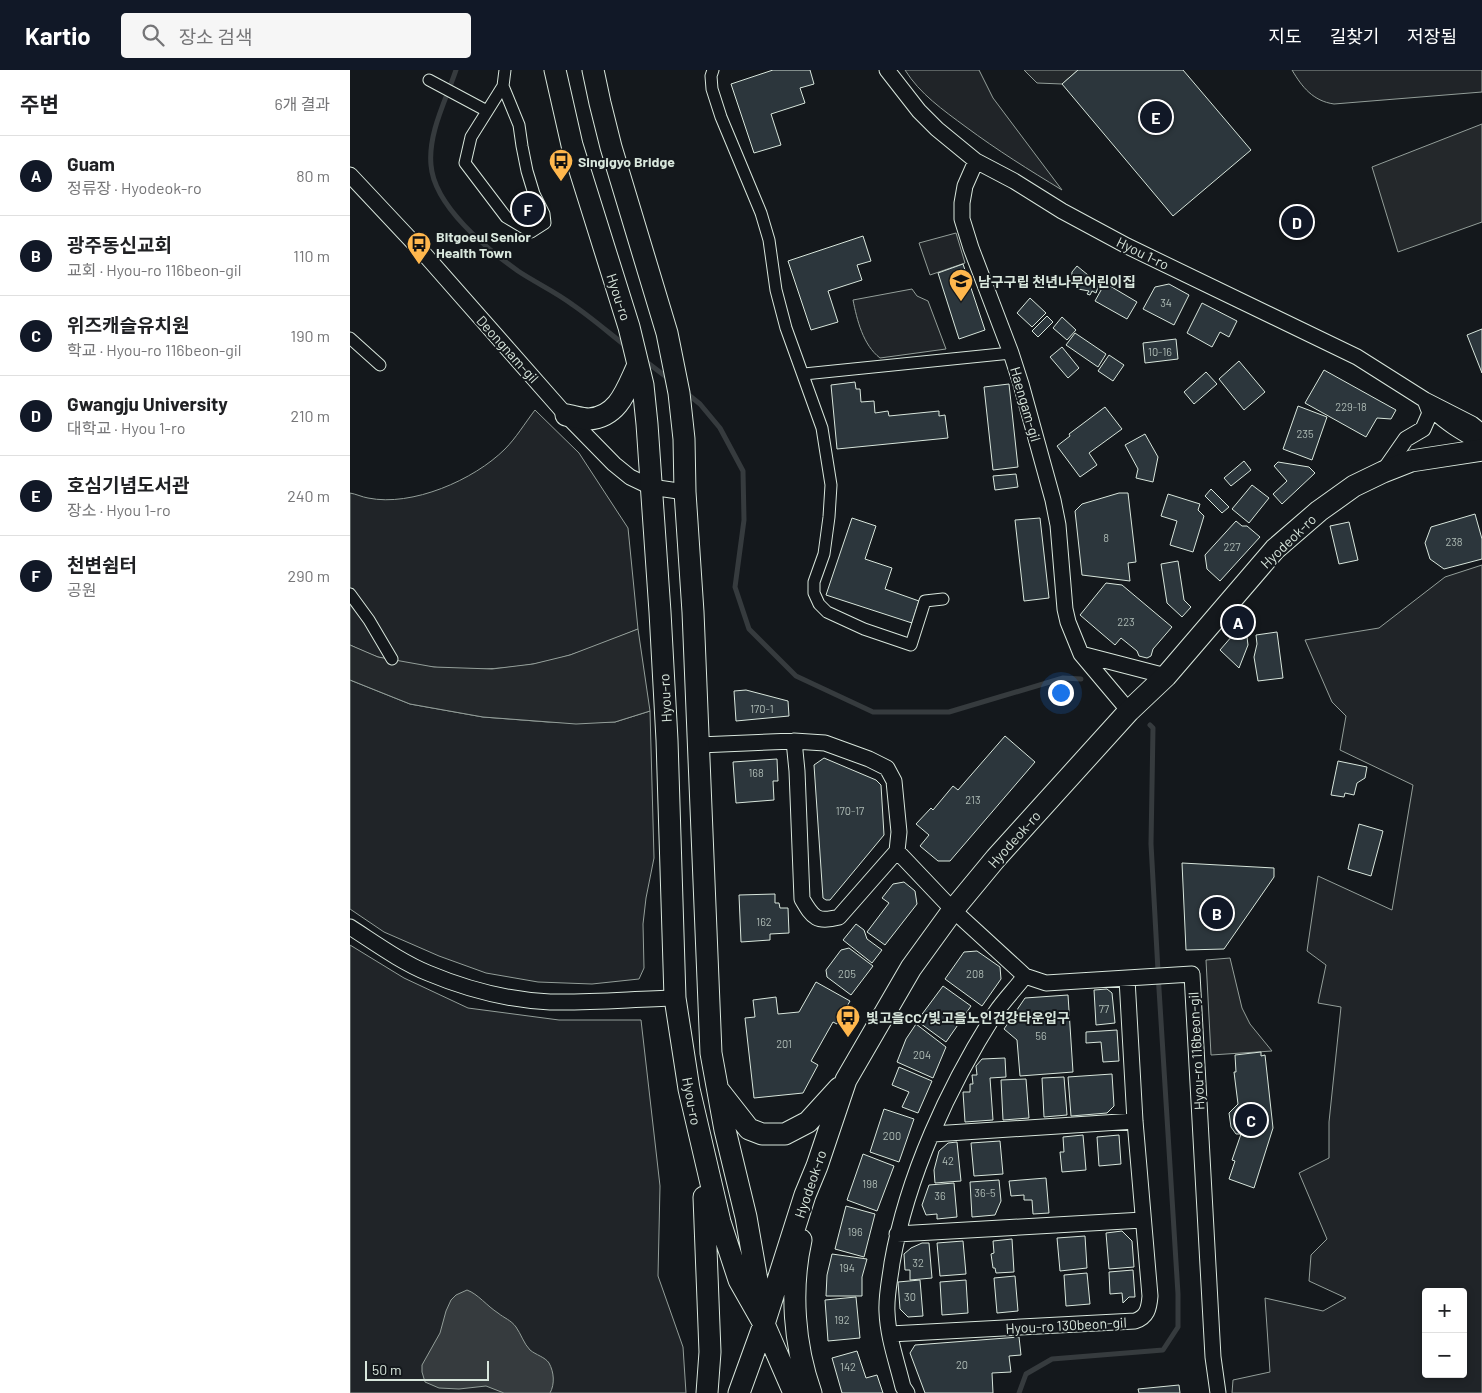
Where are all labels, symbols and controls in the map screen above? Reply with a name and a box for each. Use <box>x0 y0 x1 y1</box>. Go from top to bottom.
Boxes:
search box <box>121 13 471 58</box>
text: Kartio <box>25 21 91 50</box>
icon: search <box>139 21 167 49</box>
text: 장소 검색 <box>179 25 252 48</box>
text: 지도 <box>1269 25 1302 47</box>
text: 길찾기 <box>1330 25 1379 47</box>
text: 저장됨 <box>1407 25 1457 47</box>
text: 주변 <box>20 91 59 116</box>
text: 6개 결과 <box>274 94 330 113</box>
pin: E <box>1140 98 1172 136</box>
bus stop icon: Singigyo Bridge <box>548 148 574 182</box>
text: Guam <box>67 152 115 175</box>
place label: Singigyo Bridge <box>578 153 675 170</box>
text: A <box>31 166 41 185</box>
text: 80 m <box>296 166 330 185</box>
text: 정류장 · Hyodeok-ro <box>67 178 202 197</box>
pin: F <box>512 190 544 228</box>
pin: D <box>1281 203 1313 241</box>
place label: Bitgoeul Senior Health Town <box>436 228 532 261</box>
bus stop icon: Bitgoeul Senior Health Town <box>406 231 432 265</box>
text: 광주동신교회 <box>67 233 172 256</box>
street label: Hyou 1-ro <box>1114 233 1172 273</box>
text: B <box>31 246 41 265</box>
text: 110 m <box>293 246 330 265</box>
text: 교회 · Hyou-ro 116beon-gil <box>67 260 242 279</box>
school or university icon: 남구구립 천년나무어린이집 <box>948 268 974 302</box>
street label: Hyou-ro <box>603 271 635 323</box>
place label: 남구구립 천년나무어린이집 <box>978 273 1135 290</box>
house number: 34 <box>1160 296 1172 309</box>
street label: Deongnam-gil <box>473 312 543 386</box>
text: 위즈캐슬유치원 <box>67 313 189 336</box>
text: C <box>31 326 41 345</box>
text: 190 m <box>291 326 330 345</box>
text: 학교 · Hyou-ro 116beon-gil <box>67 340 242 359</box>
house number: 10-16 <box>1148 345 1172 358</box>
street label: Haengam-gil <box>1007 365 1045 443</box>
text: Gwangju University <box>67 392 228 415</box>
house number: 229-18 <box>1335 400 1367 413</box>
text: D <box>31 406 41 425</box>
text: 210 m <box>291 406 330 425</box>
text: 대학교 · Hyou 1-ro <box>67 418 185 437</box>
house number: 235 <box>1296 427 1314 440</box>
text: 호심기념도서관 <box>67 473 189 496</box>
text: E <box>31 486 41 505</box>
text: 240 m <box>287 486 330 505</box>
text: 장소 · Hyou 1-ro <box>67 500 171 519</box>
street label: Hyodeok-ro <box>1257 510 1319 572</box>
house number: 8 <box>1103 531 1109 544</box>
house number: 238 <box>1445 535 1463 548</box>
house number: 227 <box>1224 540 1241 553</box>
text: 천변쉼터 <box>67 553 137 576</box>
text: F <box>32 566 40 585</box>
text: 290 m <box>288 566 330 585</box>
text: 공원 <box>67 580 96 599</box>
pin: A <box>1222 603 1254 641</box>
house number: 223 <box>1117 615 1135 628</box>
street label: Hyou-ro <box>655 673 675 723</box>
your location <box>1048 680 1074 706</box>
house number: 170-1 <box>750 702 774 715</box>
house number: 168 <box>748 766 764 779</box>
house number: 213 <box>965 793 981 806</box>
house number: 170-17 <box>836 804 864 817</box>
street label: Hyodeok-ro <box>984 807 1044 871</box>
pin: B <box>1201 894 1233 932</box>
house number: 162 <box>756 915 772 928</box>
house number: 205 <box>838 967 856 980</box>
house number: 208 <box>966 967 984 980</box>
street label: Hyou-ro 116beon-gil <box>1184 991 1208 1111</box>
house number: 77 <box>1099 1002 1109 1015</box>
bus stop icon: 빛고을CC/빛고을노인건강타운입구 <box>835 1004 861 1038</box>
place label: 빛고을CC/빛고을노인건강타운입구 <box>866 1009 1070 1026</box>
house number: 56 <box>1035 1029 1047 1042</box>
house number: 201 <box>776 1037 792 1050</box>
house number: 204 <box>913 1048 931 1061</box>
street label: Hyou-ro <box>679 1075 705 1127</box>
pin: C <box>1235 1101 1267 1139</box>
house number: 200 <box>883 1129 901 1142</box>
street label: Hyodeok-ro <box>790 1148 830 1220</box>
house number: 42 <box>942 1154 954 1167</box>
house number: 198 <box>862 1177 878 1190</box>
house number: 36-5 <box>974 1186 996 1199</box>
house number: 36 <box>934 1189 946 1202</box>
house number: 196 <box>847 1225 863 1238</box>
house number: 32 <box>912 1256 924 1269</box>
house number: 194 <box>839 1261 855 1274</box>
map controls <box>1422 1288 1467 1378</box>
button: + <box>1422 1288 1467 1333</box>
house number: 30 <box>904 1290 916 1303</box>
house number: 192 <box>834 1313 850 1326</box>
street label: Hyou-ro 130beon-gil <box>1005 1313 1127 1337</box>
button: − <box>1422 1333 1467 1378</box>
scale bar <box>365 1358 489 1381</box>
house number: 20 <box>956 1358 968 1371</box>
house number: 142 <box>840 1360 856 1373</box>
text: 50 m <box>372 1361 401 1378</box>

